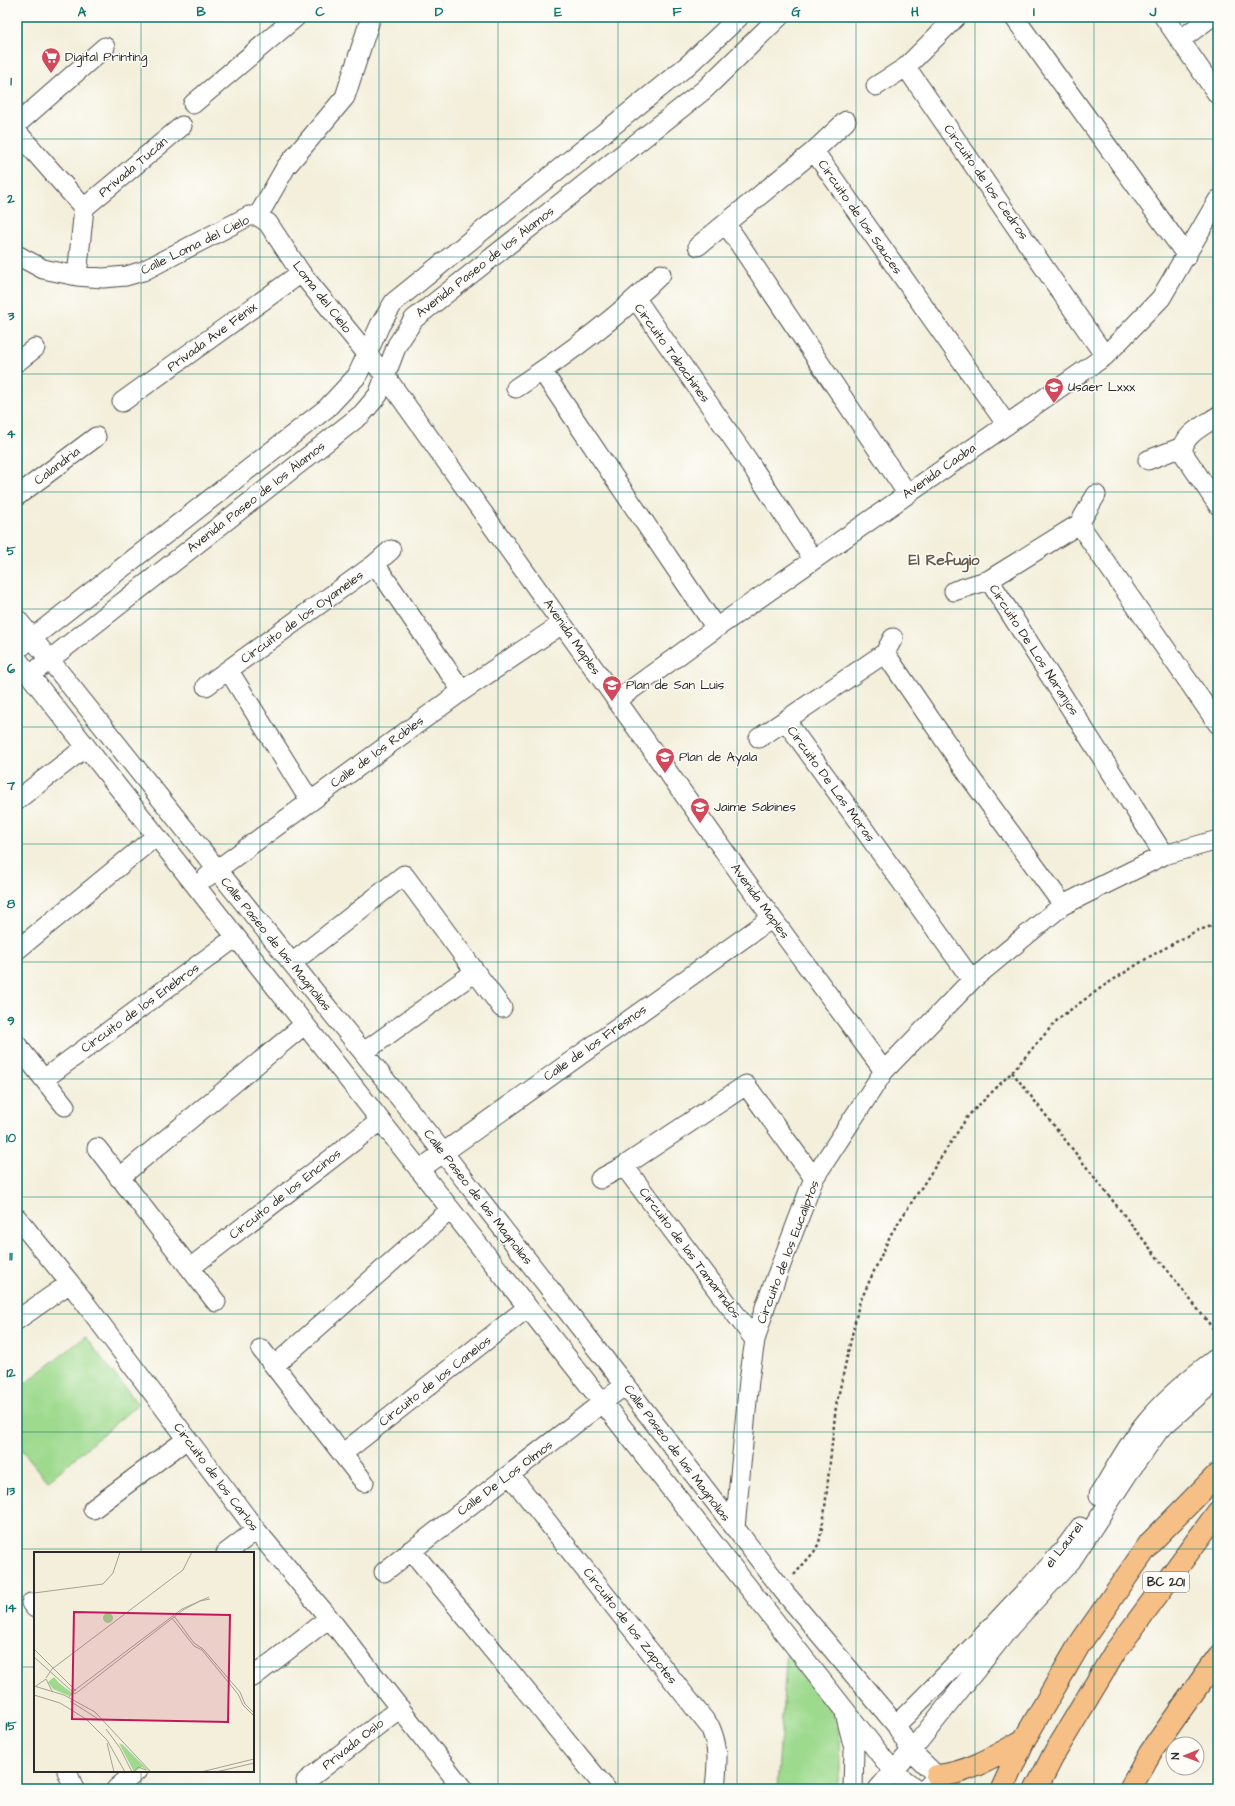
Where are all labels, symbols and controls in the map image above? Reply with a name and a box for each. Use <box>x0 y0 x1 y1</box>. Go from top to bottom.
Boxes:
text: A <box>78 3 87 21</box>
text: B <box>196 3 206 21</box>
text: C <box>315 3 325 21</box>
text: D <box>435 3 444 21</box>
text: E <box>554 3 562 21</box>
text: F <box>672 3 682 21</box>
text: G <box>791 3 801 21</box>
text: H <box>911 3 919 21</box>
text: I <box>1033 3 1035 21</box>
text: J <box>1149 3 1157 21</box>
supermarket icon: Digital Printing <box>40 46 62 74</box>
place label: Digital Printing <box>65 48 148 67</box>
text: 1 <box>10 72 12 90</box>
street label: Circuito de los Cedros <box>939 121 1033 244</box>
street label: Privada Tucán <box>95 132 172 201</box>
street label: Circuito de los Sauces <box>814 156 907 278</box>
text: 2 <box>6 190 15 208</box>
street label: Avenida Paseo de los Álamos <box>412 202 558 322</box>
street label: Calle Loma del Cielo <box>138 211 253 279</box>
street label: Loma del Cielo <box>288 257 356 337</box>
street label: Privada Ave Fénix <box>163 298 261 376</box>
street label: Circuito Tabachines <box>630 300 714 406</box>
text: 3 <box>7 307 15 325</box>
school or university icon: Usaer Lxxx <box>1043 376 1065 404</box>
place label: Usaer Lxxx <box>1068 378 1136 396</box>
text: 4 <box>7 425 16 443</box>
street label: Avenida Paseo de los Álamos <box>183 437 329 557</box>
street label: Avenida Caoba <box>899 439 980 503</box>
street label: Calandria <box>30 443 84 489</box>
text: 5 <box>6 542 16 560</box>
district label: El Refugio <box>908 550 980 573</box>
street label: Circuito de los Oyameles <box>237 566 368 669</box>
street label: Circuito De Los Naranjos <box>985 581 1083 719</box>
street label: Avenida Maples <box>539 595 605 679</box>
text: 6 <box>7 660 16 678</box>
school or university icon: Plan de San Luis <box>601 674 623 702</box>
place label: Plan de San Luis <box>626 676 725 694</box>
street label: Calle de los Robles <box>327 712 428 792</box>
street label: Circuito De Las Moras <box>783 722 879 846</box>
school or university icon: Plan de Ayala <box>654 746 676 774</box>
place label: Plan de Ayala <box>679 748 758 767</box>
text: 7 <box>6 777 16 795</box>
school or university icon: Jaime Sabines <box>689 796 711 824</box>
place label: Jaime Sabines <box>714 798 797 816</box>
street label: Avenida Maples <box>726 860 794 943</box>
street label: Calle Paseo de las Magnolias <box>216 873 336 1016</box>
text: 8 <box>7 895 16 913</box>
street label: Circuito de los Enebros <box>77 959 203 1057</box>
street label: Calle de los Fresnos <box>540 1000 651 1085</box>
text: 9 <box>7 1012 15 1030</box>
street label: Calle Paseo de las Magnolias <box>419 1125 537 1270</box>
text: 10 <box>6 1129 17 1147</box>
street label: Circuito de los Encinos <box>225 1144 345 1243</box>
street label: Circuito de los Eucaliptos <box>752 1177 824 1326</box>
street label: Circuito de las Tamarindos <box>635 1184 746 1323</box>
text: 11 <box>9 1247 13 1265</box>
street label: Circuito de los Canelos <box>375 1331 495 1431</box>
text: 12 <box>6 1364 16 1382</box>
street label: Calle Paseo de las Magnolias <box>619 1381 735 1526</box>
street label: Circuito de los Carlos <box>169 1419 263 1535</box>
street label: Calle De Los Olmos <box>453 1436 557 1520</box>
text: 13 <box>7 1482 16 1500</box>
street label: el Laurel <box>1041 1519 1087 1571</box>
inset map <box>34 1552 254 1772</box>
street label: Circuito de los Zapotes <box>579 1564 681 1688</box>
road number: BC 201 <box>1143 1572 1189 1592</box>
text: 14 <box>6 1599 16 1617</box>
street label: Privada Oslo <box>318 1714 388 1774</box>
text: 15 <box>6 1717 17 1735</box>
north arrow <box>1165 1736 1205 1776</box>
text: N <box>1168 1752 1183 1760</box>

